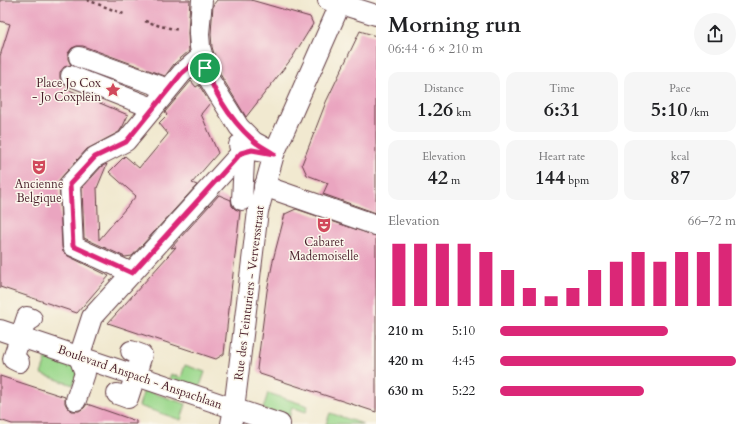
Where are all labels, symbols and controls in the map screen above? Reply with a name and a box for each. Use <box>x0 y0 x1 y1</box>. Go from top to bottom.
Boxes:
text: Morning run <box>388 10 521 40</box>
button: share <box>694 13 736 55</box>
text: 06:44 · 6 × 210 m <box>388 40 483 58</box>
pin <box>188 51 222 85</box>
icon: arrive <box>194 57 216 79</box>
place label: Place Jo Cox - Jo Coxplein <box>32 75 101 105</box>
place icon: Place Jo Cox - Jo Coxplein <box>104 81 122 99</box>
text: Distance <box>424 81 464 96</box>
text: Time <box>549 81 575 96</box>
text: Pace <box>669 81 691 96</box>
text: 1.26 <box>417 96 453 123</box>
text: 6:31 <box>544 96 580 123</box>
text: 5:10 <box>651 96 687 123</box>
text: km <box>453 105 471 120</box>
text: /km <box>687 105 709 120</box>
text: Elevation <box>422 149 466 164</box>
text: Heart rate <box>539 149 585 164</box>
text: kcal <box>671 149 689 164</box>
theatre icon: Ancienne Belgique <box>30 158 48 176</box>
text: 42 <box>428 164 448 191</box>
text: 144 <box>535 164 565 191</box>
text: 87 <box>670 164 690 191</box>
text: m <box>448 173 460 188</box>
text: bpm <box>565 173 589 188</box>
place label: Ancienne Belgique <box>15 176 63 206</box>
street label: Rue des Teinturiers - Verversstraat <box>230 205 268 381</box>
text: Elevation <box>388 212 440 230</box>
text: 66–72 m <box>688 212 736 230</box>
theatre icon: Cabaret Mademoiselle <box>315 216 333 234</box>
place label: Cabaret Mademoiselle <box>289 234 359 264</box>
text: 210 m <box>388 322 423 340</box>
text: 5:10 <box>452 322 475 340</box>
street label: Boulevard Anspach - Anspachlaan <box>56 341 225 413</box>
text: 420 m <box>388 352 423 370</box>
text: 4:45 <box>452 352 475 370</box>
text: 630 m <box>388 382 423 400</box>
text: 5:22 <box>452 382 475 400</box>

